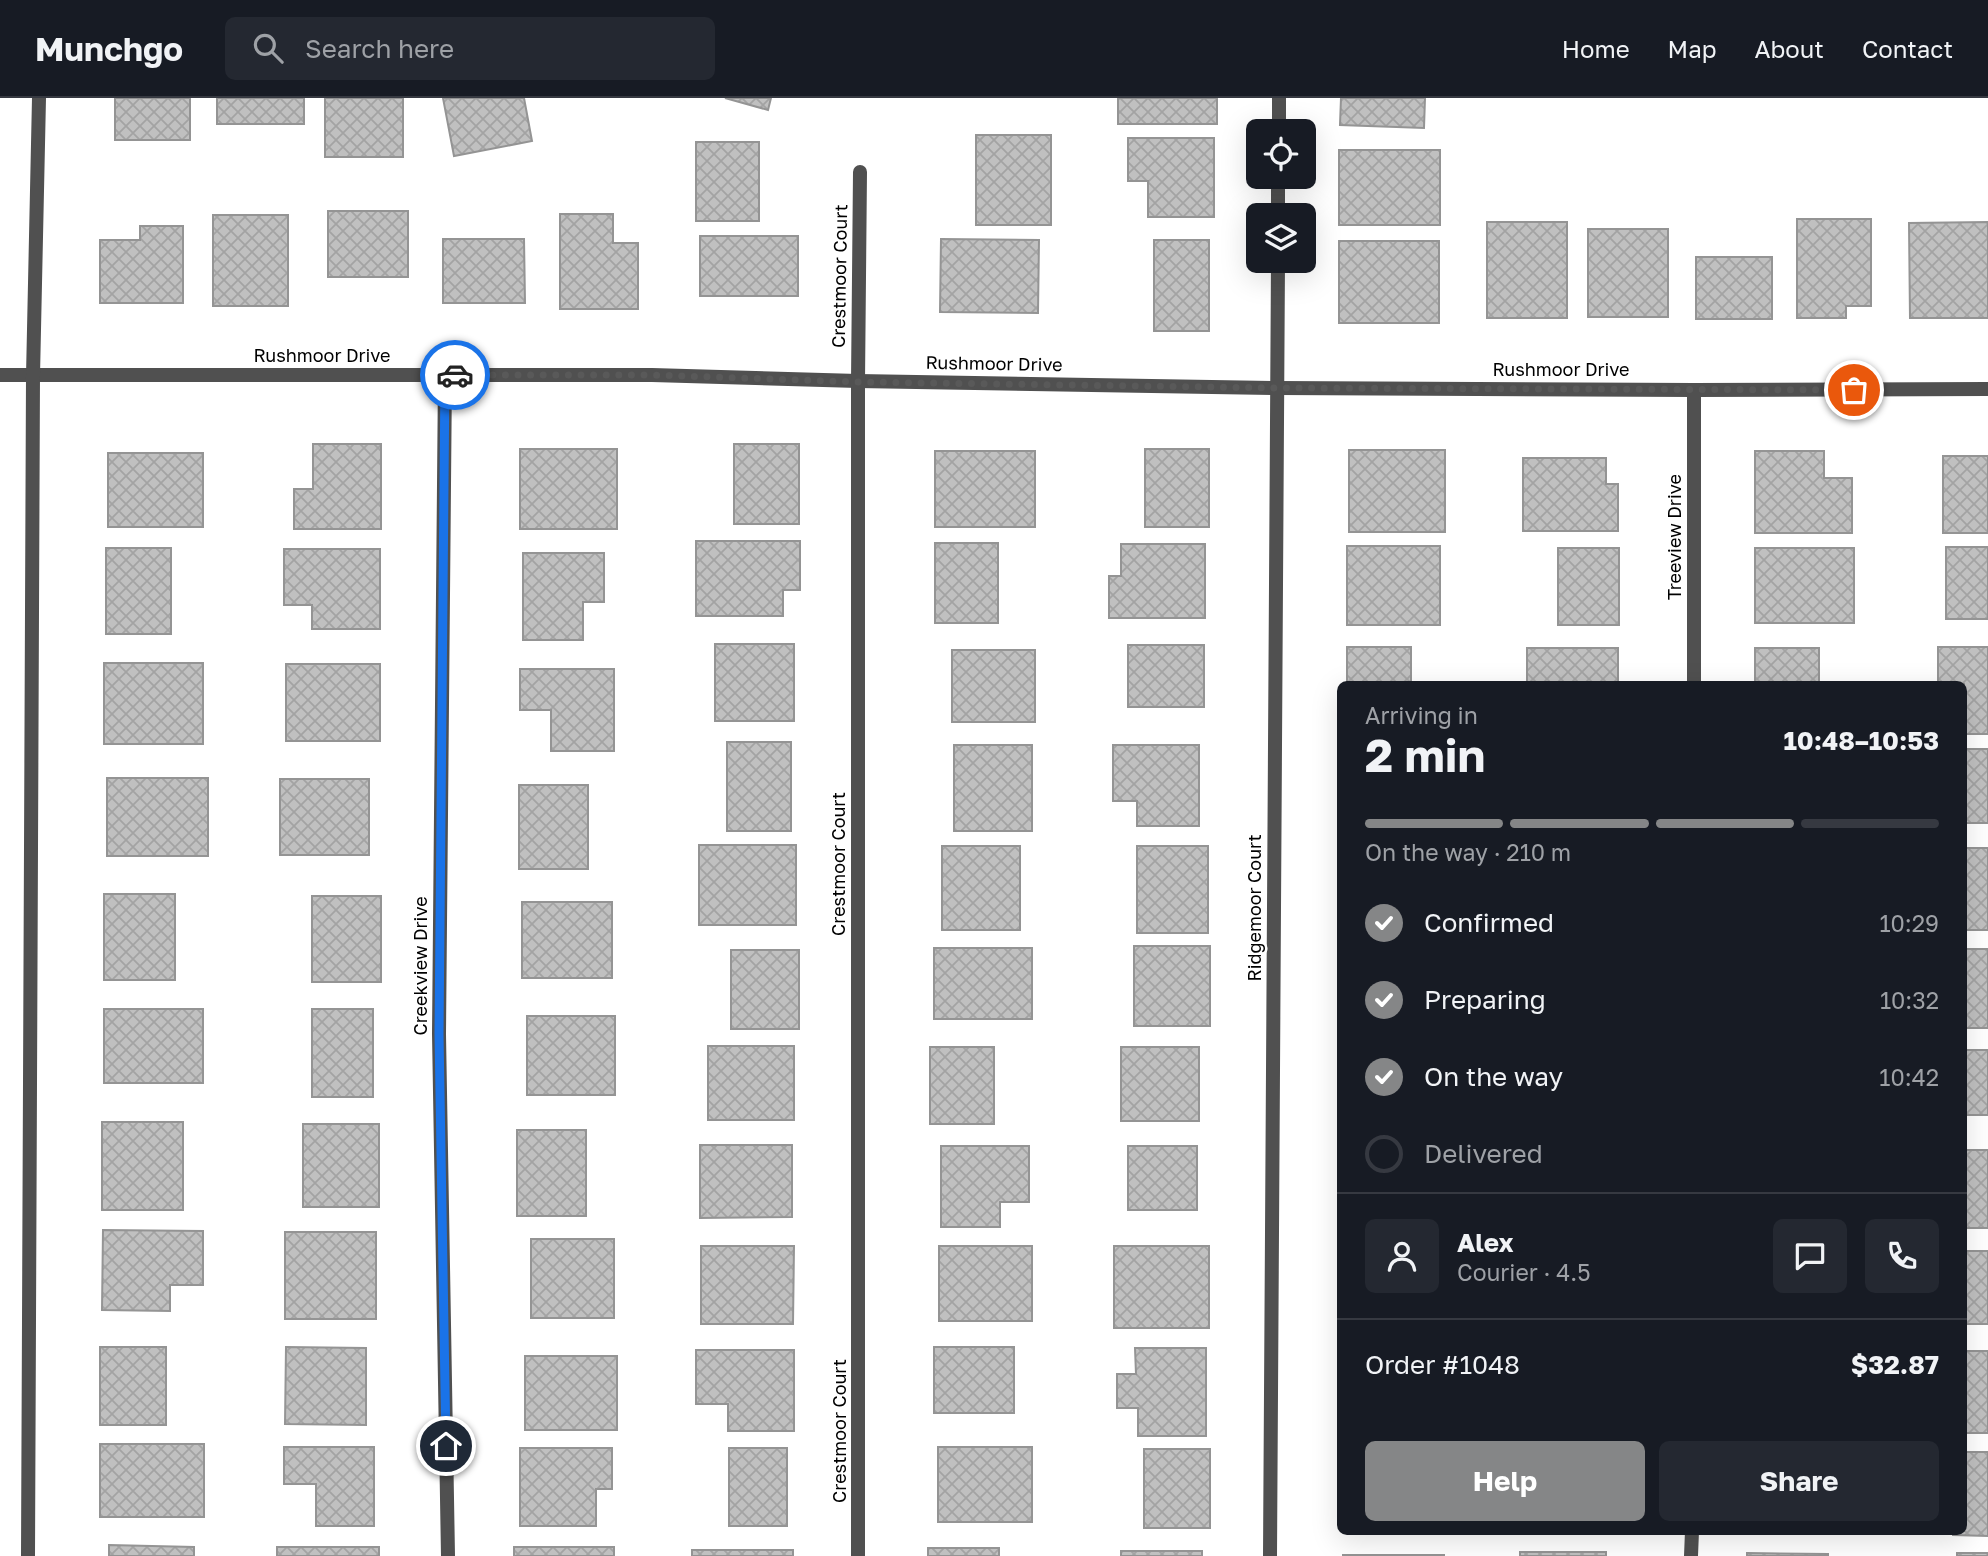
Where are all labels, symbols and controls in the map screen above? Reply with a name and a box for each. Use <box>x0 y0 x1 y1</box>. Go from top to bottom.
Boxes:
search box <box>225 17 715 80</box>
text: Munchgo <box>35 29 183 68</box>
icon: search <box>249 29 287 67</box>
text: Search here <box>305 33 454 64</box>
text: Home <box>1562 34 1630 63</box>
text: Map <box>1668 34 1717 63</box>
text: About <box>1755 34 1824 63</box>
text: Contact <box>1862 34 1953 63</box>
map controls <box>1246 119 1316 273</box>
button: locate <box>1246 119 1316 189</box>
button: layers <box>1246 203 1316 273</box>
street label: Crestmoor Court <box>827 204 851 348</box>
courier <box>420 340 490 410</box>
street label: Rushmoor Drive <box>253 344 391 366</box>
street label: Rushmoor Drive <box>925 351 1063 375</box>
icon: car <box>436 356 474 394</box>
street label: Rushmoor Drive <box>1492 358 1630 380</box>
pin <box>1824 360 1884 420</box>
icon: bag <box>1835 371 1873 409</box>
street label: Treeview Drive <box>1663 474 1685 600</box>
text: Arriving in <box>1365 701 1478 729</box>
text: 10:48–10:53 <box>1783 725 1939 756</box>
text: 2 min <box>1365 727 1485 782</box>
street label: Crestmoor Court <box>827 792 849 936</box>
street label: Ridgemoor Court <box>1243 834 1265 982</box>
text: On the way · 210 m <box>1365 838 1571 866</box>
street label: Creekview Drive <box>409 896 431 1036</box>
icon: check <box>1365 904 1403 942</box>
text: Confirmed <box>1424 907 1554 938</box>
text: 10:29 <box>1879 909 1939 937</box>
icon: check <box>1365 981 1403 1019</box>
text: Preparing <box>1424 984 1546 1015</box>
text: 10:32 <box>1880 986 1939 1014</box>
icon: check <box>1365 1058 1403 1096</box>
text: On the way <box>1424 1061 1563 1092</box>
text: 10:42 <box>1879 1063 1939 1091</box>
text: Delivered <box>1424 1138 1543 1169</box>
button: person <box>1365 1219 1439 1293</box>
button: chat <box>1773 1219 1847 1293</box>
button: phone <box>1865 1219 1939 1293</box>
text: Alex <box>1457 1227 1514 1258</box>
text: Courier · 4.5 <box>1457 1258 1590 1286</box>
text: Order #1048 <box>1365 1349 1520 1380</box>
text: $32.87 <box>1851 1349 1939 1380</box>
street label: Crestmoor Court <box>828 1359 850 1503</box>
pin <box>416 1416 476 1476</box>
icon: home <box>427 1427 465 1465</box>
button: Help <box>1365 1441 1645 1521</box>
button: Share <box>1659 1441 1939 1521</box>

